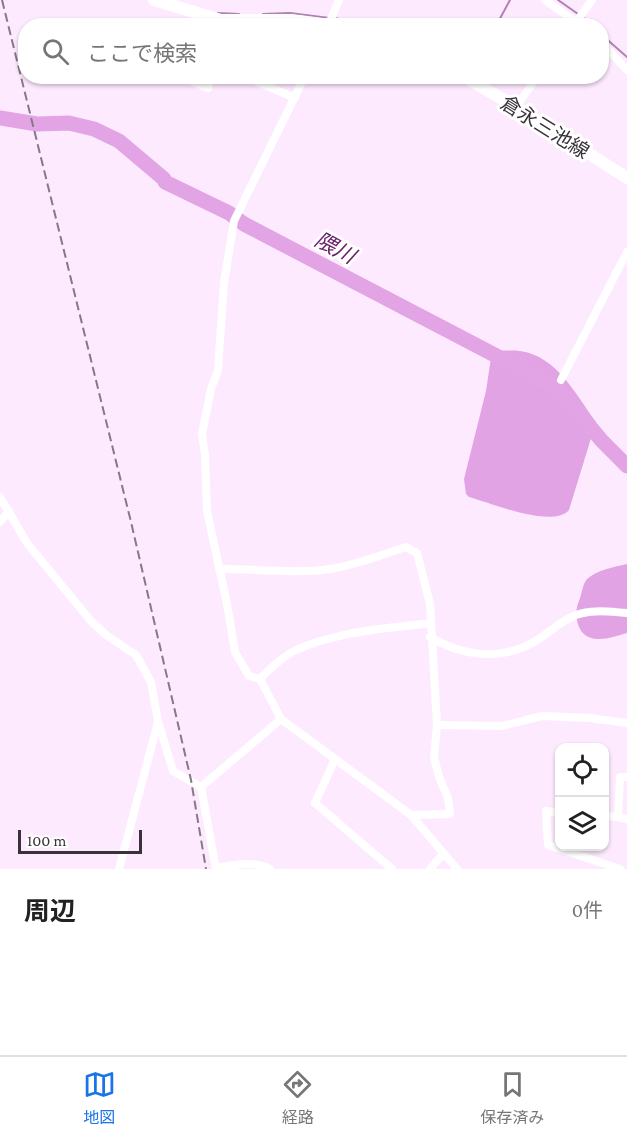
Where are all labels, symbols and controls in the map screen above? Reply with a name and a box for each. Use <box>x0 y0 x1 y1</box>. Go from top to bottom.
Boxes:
search box <box>18 18 609 84</box>
icon: search <box>39 35 72 68</box>
text: ここで検索 <box>87 41 197 66</box>
street label: 倉永三池線 <box>497 91 593 163</box>
water label: 隈川 <box>311 228 361 269</box>
map controls <box>555 743 609 851</box>
button: locate <box>555 743 609 797</box>
button: layers <box>555 797 609 851</box>
scale bar <box>18 827 142 854</box>
text: 100 m <box>27 832 66 849</box>
text: 周辺 <box>24 897 76 926</box>
text: 0件 <box>572 899 603 921</box>
tab: 地図 <box>83 1068 116 1128</box>
tab: 経路 <box>281 1068 314 1128</box>
tab: 保存済み <box>480 1068 544 1128</box>

